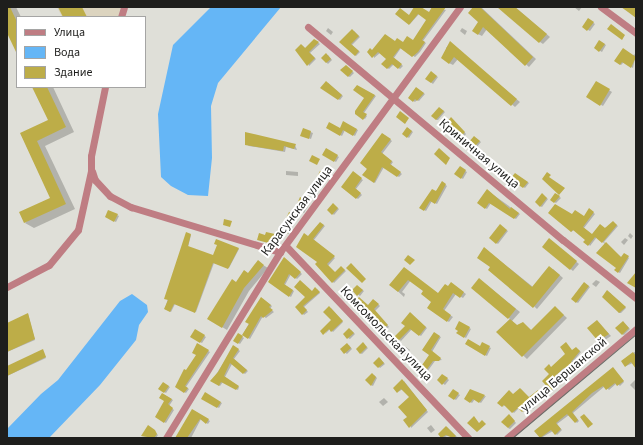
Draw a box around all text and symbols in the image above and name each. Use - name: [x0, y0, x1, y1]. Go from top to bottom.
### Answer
- legend: [16, 16, 146, 88]
- text: Улица: [54, 24, 85, 41]
- text: Вода: [54, 44, 80, 61]
- text: Здание: [54, 64, 93, 81]
- street label: Криничная улица: [435, 116, 523, 192]
- street label: Карасунская улица: [258, 163, 336, 259]
- street label: Комсомольская улица: [337, 283, 435, 385]
- street label: улица Бершанской: [518, 334, 610, 416]

